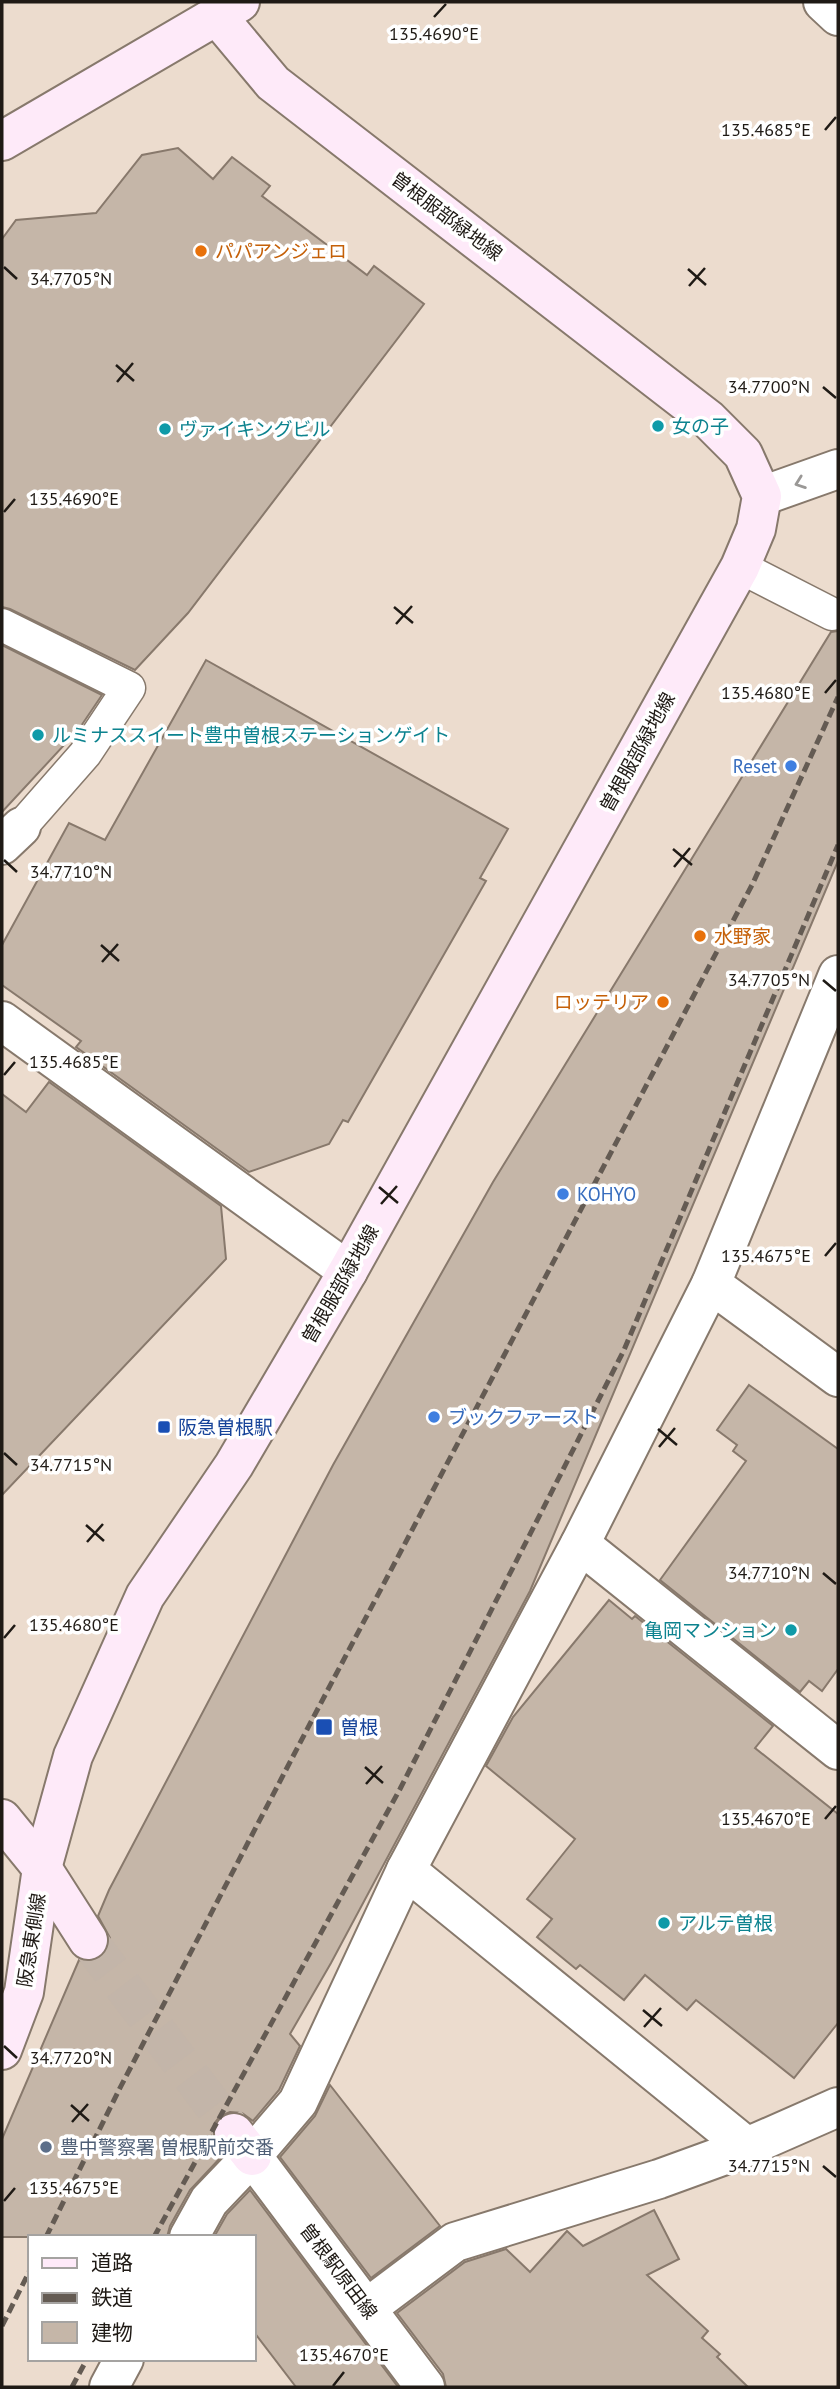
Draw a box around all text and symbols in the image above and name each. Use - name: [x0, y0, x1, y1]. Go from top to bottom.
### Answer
- text: 135.4690°E: [389, 22, 479, 45]
- text: 135.4685°E: [721, 118, 811, 141]
- street label: 曽根服部緑地線: [387, 166, 507, 266]
- place label: パパアンジェロ: [215, 239, 347, 263]
- marker: パパアンジェロ: [193, 243, 209, 259]
- text: 34.7705°N: [30, 267, 112, 290]
- text: 34.7700°N: [728, 375, 810, 398]
- place label: 女の子: [672, 414, 729, 438]
- place label: ヴァイキングビル: [179, 417, 330, 441]
- marker: 女の子: [650, 418, 666, 434]
- marker: ヴァイキングビル: [157, 421, 173, 437]
- one-way arrow: [795, 475, 807, 489]
- text: 135.4690°E: [29, 487, 119, 510]
- text: 135.4680°E: [721, 681, 811, 704]
- street label: 曽根服部緑地線: [594, 688, 680, 816]
- place label: ルミナススイート豊中曽根ステーションゲイト: [52, 723, 450, 747]
- marker: ルミナススイート豊中曽根ステーションゲイト: [30, 727, 46, 743]
- place label: Reset: [733, 754, 778, 778]
- marker: Reset: [783, 758, 799, 774]
- text: 34.7710°N: [30, 860, 112, 883]
- place label: 水野家: [714, 924, 771, 948]
- marker: 水野家: [692, 928, 708, 944]
- text: 34.7705°N: [728, 968, 810, 991]
- place label: ロッテリア: [554, 990, 649, 1014]
- marker: ロッテリア: [655, 994, 671, 1010]
- text: 135.4685°E: [29, 1050, 119, 1073]
- place label: KOHYO: [577, 1182, 636, 1206]
- marker: KOHYO: [555, 1186, 571, 1202]
- street label: 曽根服部緑地線: [296, 1220, 384, 1348]
- text: 135.4675°E: [721, 1244, 811, 1267]
- place label: ブックファースト: [448, 1405, 599, 1429]
- marker: ブックファースト: [426, 1409, 442, 1425]
- place label: 阪急曽根駅: [178, 1415, 273, 1439]
- marker: 阪急曽根駅: [156, 1419, 172, 1435]
- text: 34.7715°N: [30, 1453, 112, 1476]
- text: 34.7710°N: [728, 1561, 810, 1584]
- text: 135.4680°E: [29, 1613, 119, 1636]
- place label: 亀岡マンション: [644, 1618, 777, 1642]
- marker: 亀岡マンション: [783, 1622, 799, 1638]
- place label: 曽根: [340, 1715, 378, 1739]
- marker: 曽根: [314, 1717, 334, 1737]
- text: 135.4670°E: [721, 1807, 811, 1830]
- street label: 阪急東側線: [12, 1891, 50, 1989]
- place label: アルテ曽根: [678, 1911, 773, 1935]
- marker: アルテ曽根: [656, 1915, 672, 1931]
- text: 34.7720°N: [30, 2046, 112, 2069]
- place label: 豊中警察署 曽根駅前交番: [60, 2135, 274, 2159]
- marker: 豊中警察署 曽根駅前交番: [38, 2139, 54, 2155]
- text: 34.7715°N: [728, 2154, 810, 2177]
- text: 135.4675°E: [29, 2176, 119, 2199]
- street label: 曽根駅原田線: [295, 2218, 383, 2324]
- legend: [28, 2235, 256, 2361]
- text: 道路: [91, 2249, 133, 2276]
- text: 鉄道: [91, 2284, 133, 2311]
- text: 建物: [91, 2319, 133, 2346]
- text: 135.4670°E: [299, 2343, 389, 2366]

